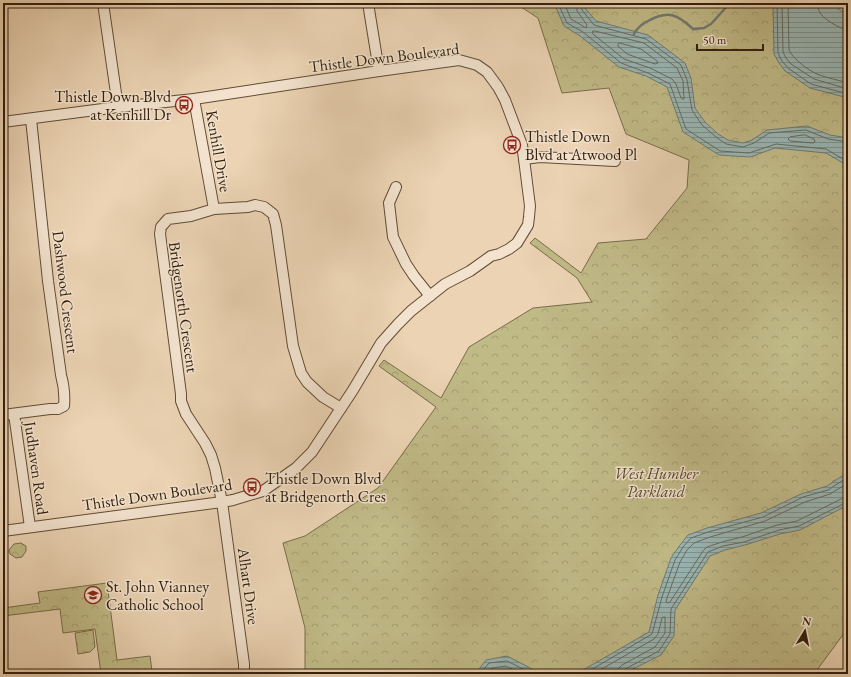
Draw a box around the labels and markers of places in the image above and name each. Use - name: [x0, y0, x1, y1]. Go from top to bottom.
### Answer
- place label: Thistle Down Blvd at Kenhill Dr: [54, 86, 172, 125]
- bus stop icon: Thistle Down Blvd at Kenhill Dr: [174, 95, 194, 115]
- place label: Thistle Down Blvd at Atwood Pl: [525, 126, 637, 165]
- bus stop icon: Thistle Down Blvd at Atwood Pl: [502, 135, 522, 155]
- place label: Thistle Down Blvd at Bridgenorth Cres: [265, 468, 386, 507]
- bus stop icon: Thistle Down Blvd at Bridgenorth Cres: [242, 477, 262, 497]
- place label: St. John Vianney Catholic School: [106, 576, 210, 615]
- school or university icon: St. John Vianney Catholic School: [83, 585, 103, 605]

